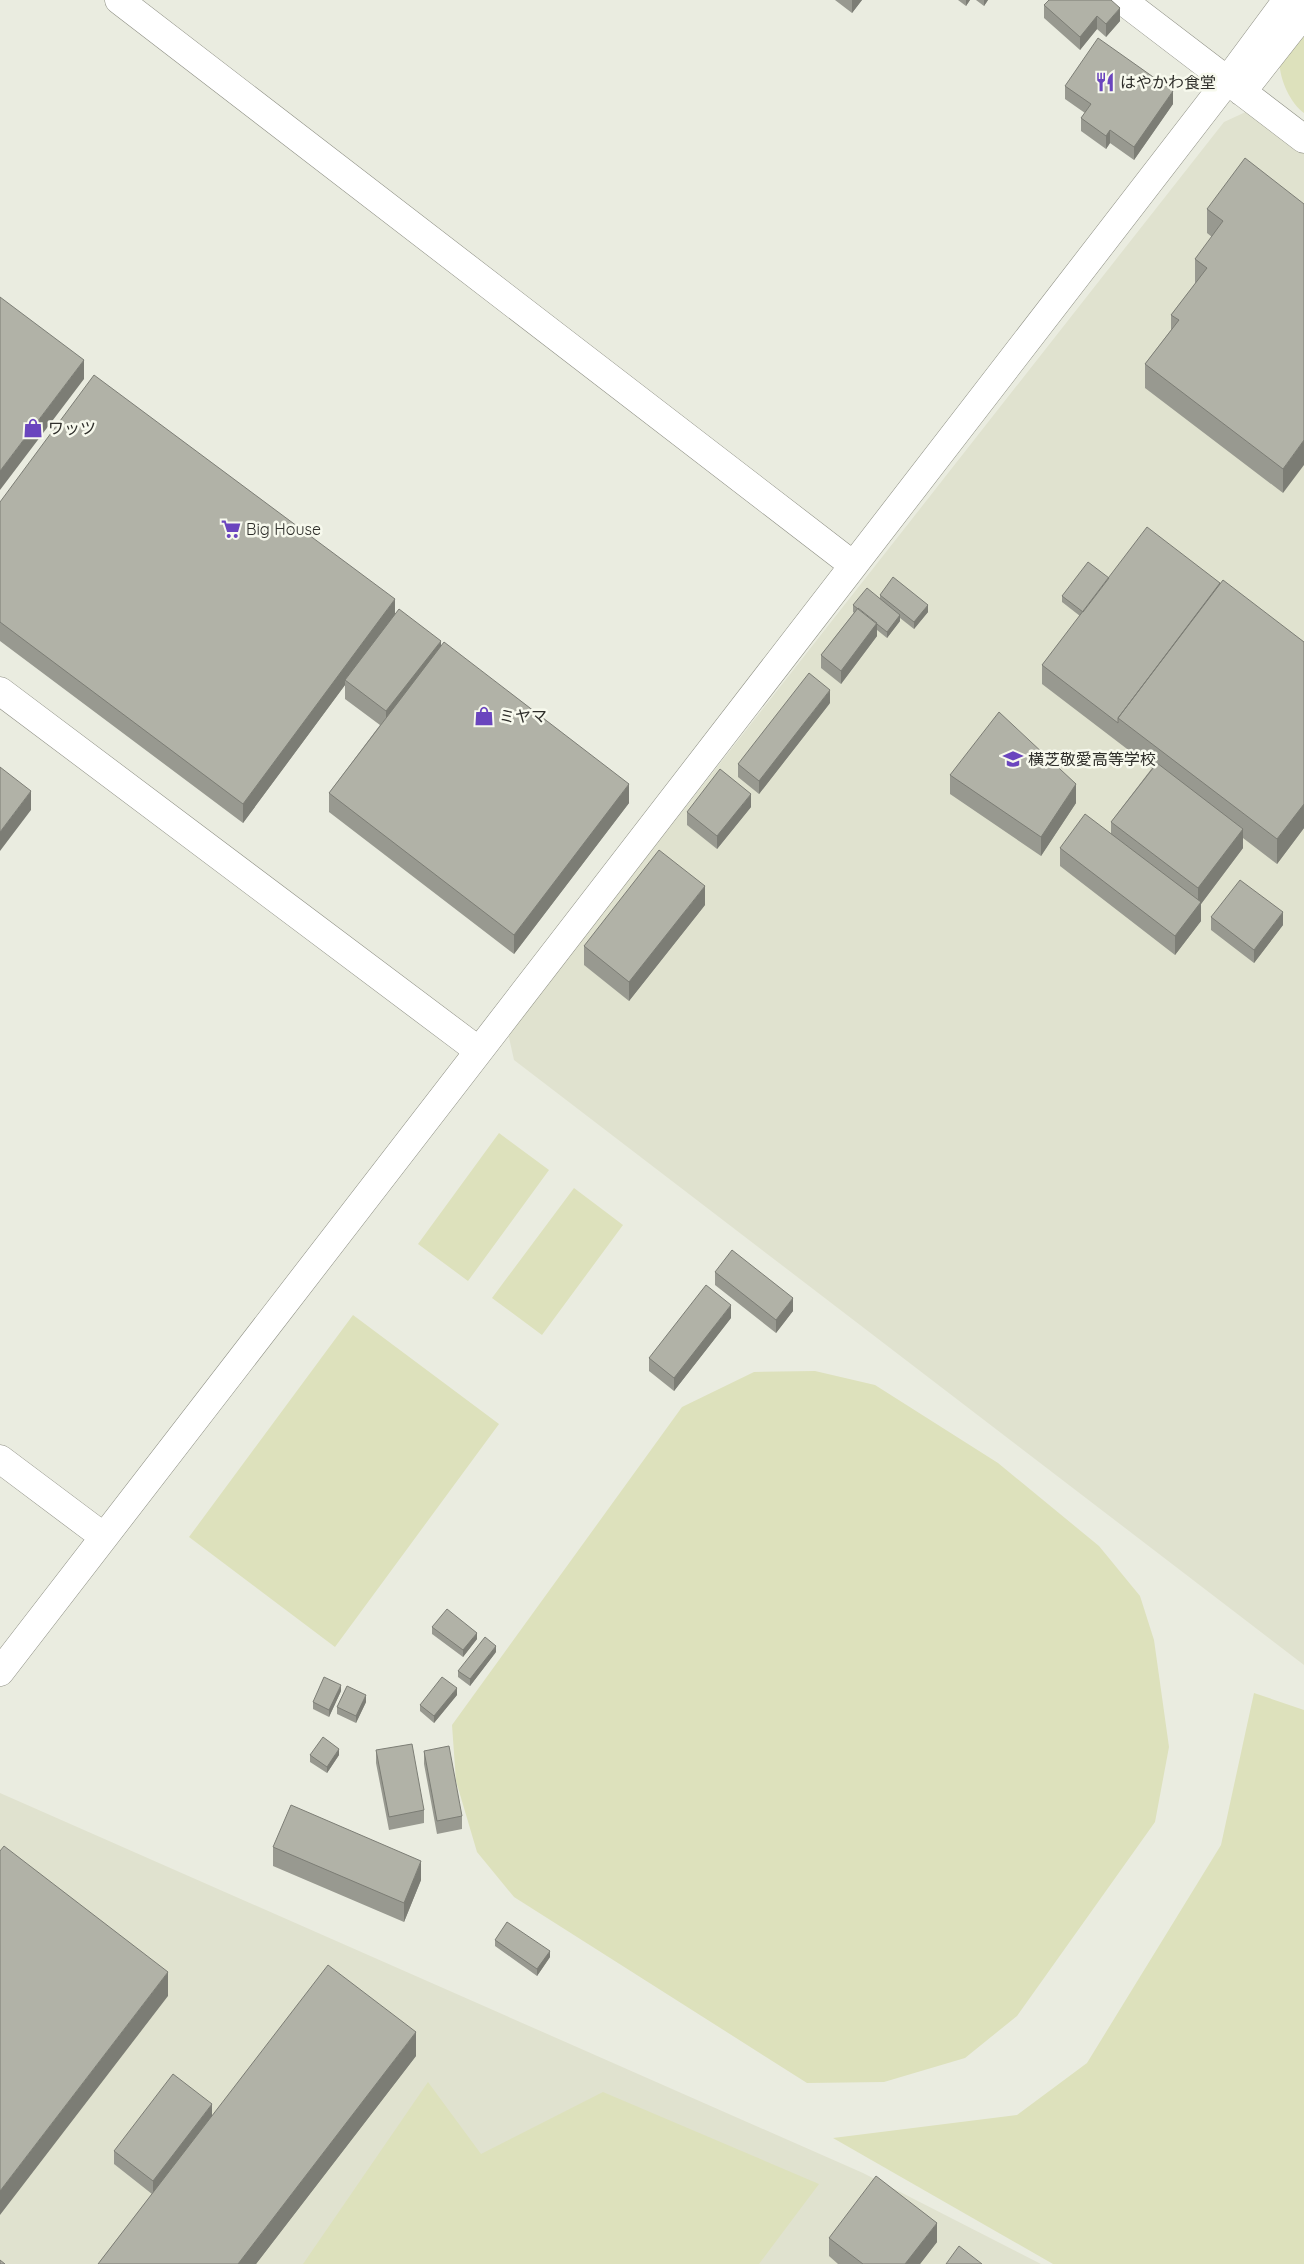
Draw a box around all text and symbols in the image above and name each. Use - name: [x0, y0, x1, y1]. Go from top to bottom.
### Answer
- restaurant icon: はやかわ食堂: [1094, 71, 1116, 93]
- place label: はやかわ食堂: [1120, 72, 1216, 92]
- shop icon: ワッツ: [22, 417, 44, 439]
- place label: ワッツ: [48, 418, 96, 438]
- supermarket icon: Big House: [220, 518, 242, 540]
- place label: Big House: [246, 519, 321, 539]
- shop icon: ミヤマ: [473, 705, 495, 727]
- place label: ミヤマ: [499, 706, 547, 726]
- school or university icon: 横芝敬愛高等学校: [1002, 748, 1024, 770]
- place label: 横芝敬愛高等学校: [1028, 749, 1156, 769]

